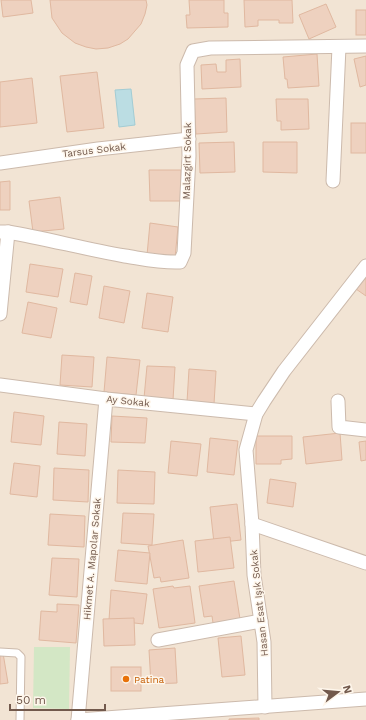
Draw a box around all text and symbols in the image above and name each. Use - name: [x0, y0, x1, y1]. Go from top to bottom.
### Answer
- street label: Malazgirt Sokak: [181, 122, 193, 200]
- street label: Tarsus Sokak: [62, 141, 127, 159]
- street label: Ay Sokak: [106, 393, 151, 409]
- street label: Hikmet A. Mapolar Sokak: [81, 497, 103, 620]
- street label: Hasan Esat Işık Sokak: [248, 549, 270, 657]
- north arrow: [318, 672, 358, 712]
- marker: Patina: [121, 674, 131, 684]
- place label: Patina: [134, 674, 165, 685]
- text: N: [340, 684, 355, 695]
- scale bar: [10, 686, 105, 712]
- text: 50 m: [16, 693, 46, 707]

